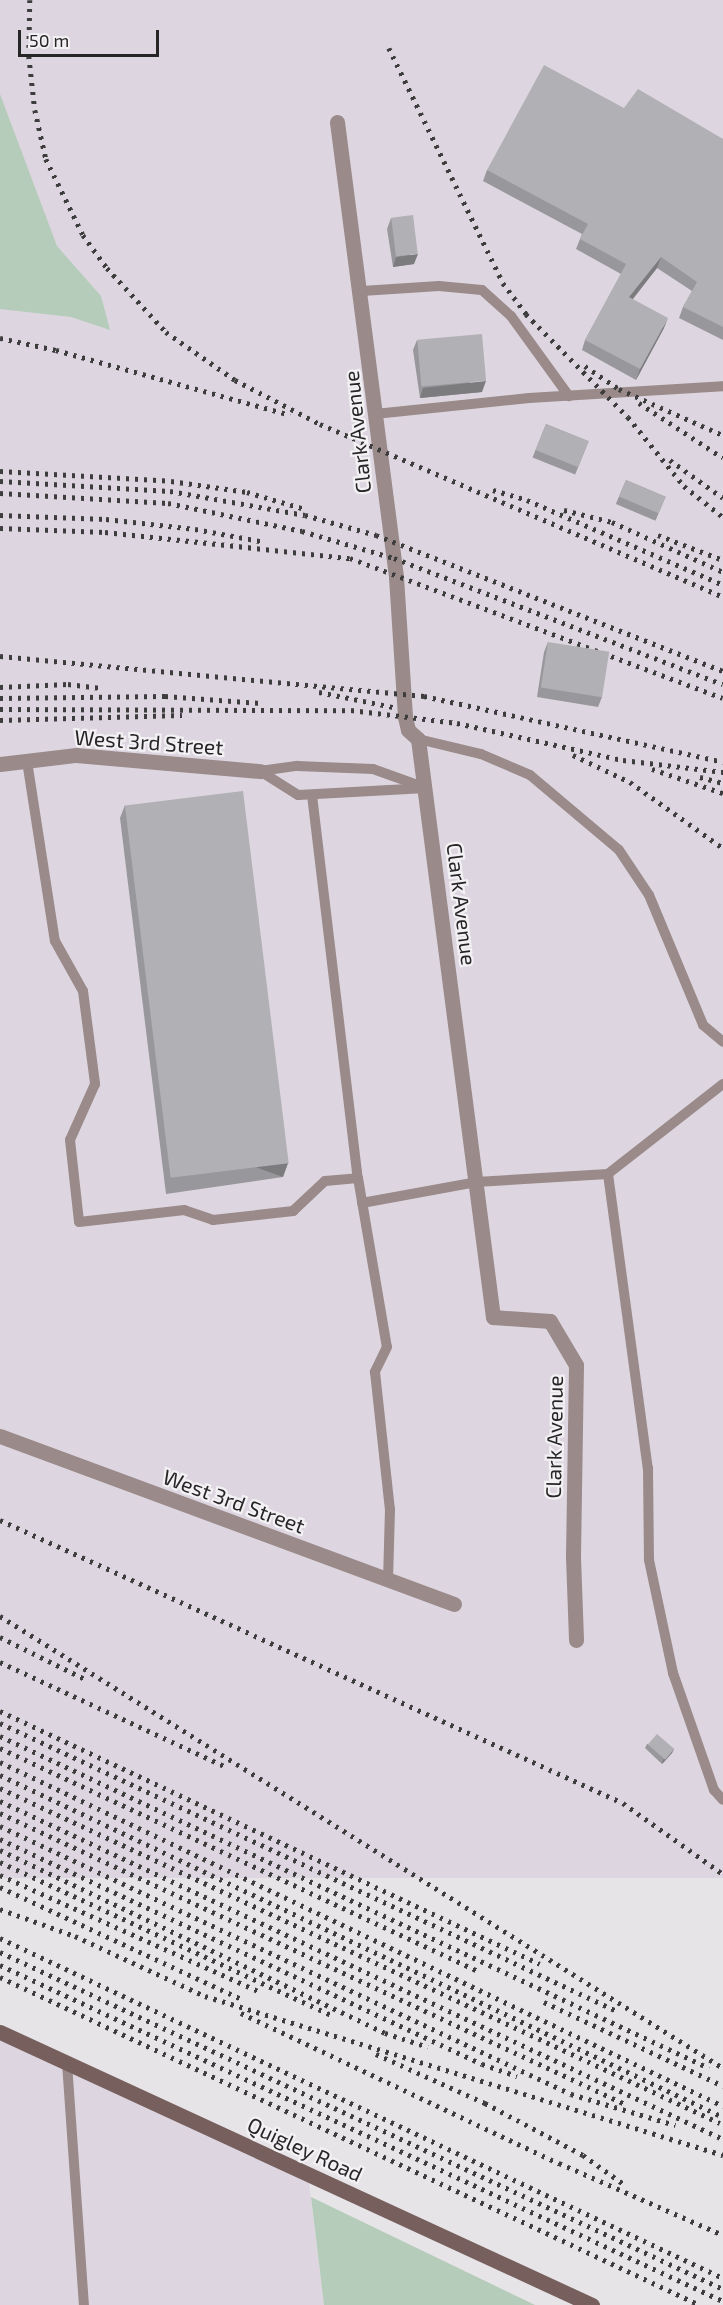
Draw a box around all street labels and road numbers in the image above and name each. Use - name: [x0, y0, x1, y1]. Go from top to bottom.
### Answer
- street label: Clark Avenue: [338, 369, 376, 495]
- street label: West 3rd Street: [74, 724, 224, 760]
- street label: Clark Avenue: [442, 841, 482, 967]
- street label: Clark Avenue: [540, 1375, 568, 1499]
- street label: West 3rd Street: [160, 1464, 308, 1538]
- street label: Quigley Road: [243, 2111, 367, 2187]

